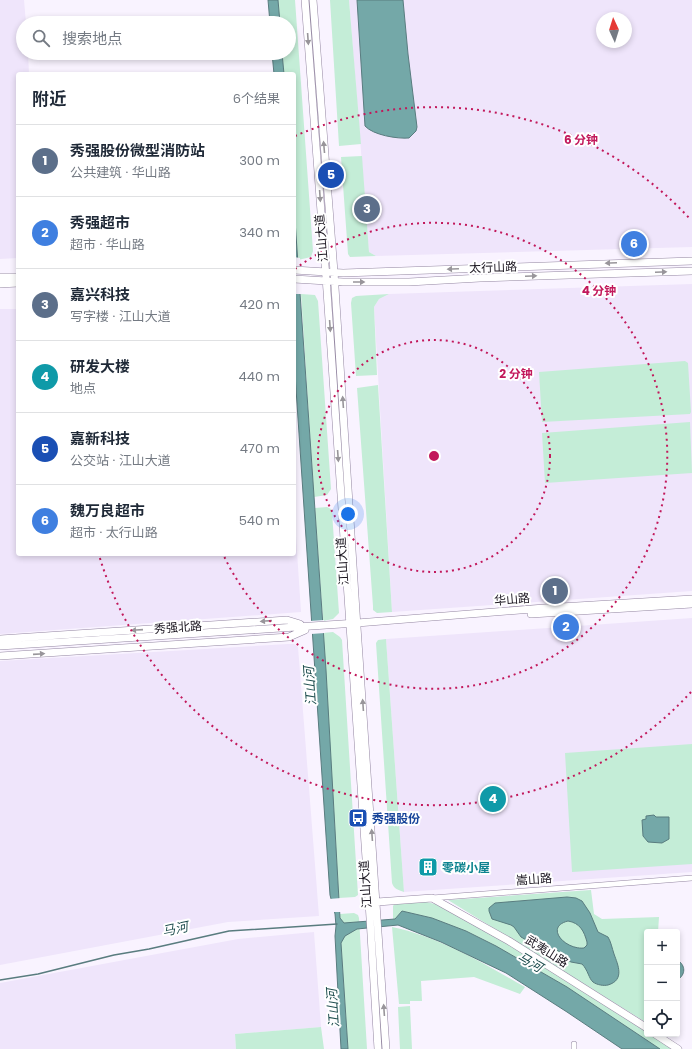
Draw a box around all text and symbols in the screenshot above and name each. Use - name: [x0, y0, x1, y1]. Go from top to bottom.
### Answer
- north arrow: [596, 12, 632, 48]
- search box: [16, 16, 296, 60]
- icon: search: [30, 27, 52, 49]
- text: 搜索地点: [62, 28, 122, 49]
- one-way arrow: [304, 33, 311, 45]
- text: 附近: [32, 87, 66, 111]
- text: 6个结果: [233, 89, 280, 108]
- text: 6 分钟: [564, 131, 598, 148]
- text: 秀强股份微型消防站: [70, 140, 205, 161]
- one-way arrow: [321, 141, 328, 153]
- text: 1: [43, 151, 47, 170]
- text: 300 m: [239, 151, 280, 170]
- pin: 5: [318, 160, 344, 190]
- text: 公共建筑 · 华山路: [70, 163, 171, 182]
- one-way arrow: [317, 190, 324, 202]
- pin: 3: [354, 194, 380, 224]
- text: 秀强超市: [70, 212, 130, 233]
- street label: 江山大道: [310, 213, 332, 263]
- text: 2: [41, 223, 49, 242]
- text: 340 m: [239, 223, 280, 242]
- pin: 6: [621, 229, 647, 259]
- text: 超市 · 华山路: [70, 235, 145, 254]
- street label: 太行山路: [469, 258, 517, 276]
- one-way arrow: [605, 260, 617, 267]
- one-way arrow: [446, 266, 459, 272]
- one-way arrow: [655, 269, 668, 275]
- one-way arrow: [525, 273, 538, 279]
- one-way arrow: [353, 279, 366, 285]
- text: 4 分钟: [582, 282, 616, 299]
- text: 嘉兴科技: [70, 284, 130, 305]
- text: 3: [41, 295, 49, 314]
- text: 420 m: [239, 295, 280, 314]
- text: 写字楼 · 江山大道: [70, 307, 171, 326]
- one-way arrow: [326, 320, 333, 332]
- text: 研发大楼: [70, 356, 130, 377]
- text: 2 分钟: [499, 365, 533, 382]
- text: 4: [41, 367, 49, 386]
- text: 440 m: [239, 367, 280, 386]
- text: 地点: [70, 379, 96, 398]
- one-way arrow: [339, 396, 346, 408]
- text: 嘉新科技: [70, 428, 130, 449]
- text: 5: [41, 439, 49, 458]
- text: 470 m: [240, 439, 280, 458]
- centre of rings: [427, 449, 441, 463]
- one-way arrow: [335, 450, 342, 462]
- text: 公交站 · 江山大道: [70, 451, 171, 470]
- text: 魏万良超市: [70, 500, 145, 521]
- your location: [338, 504, 358, 524]
- text: 6: [41, 511, 49, 530]
- text: 540 m: [239, 511, 280, 530]
- text: 超市 · 太行山路: [70, 523, 158, 542]
- street label: 江山大道: [332, 536, 352, 586]
- pin: 1: [542, 576, 568, 606]
- street label: 华山路: [493, 589, 531, 609]
- pin: 2: [553, 612, 579, 642]
- street label: 秀强北路: [153, 617, 203, 637]
- one-way arrow: [259, 618, 272, 624]
- one-way arrow: [131, 626, 143, 633]
- one-way arrow: [33, 650, 45, 657]
- water label: 江山河: [299, 663, 321, 706]
- one-way arrow: [359, 699, 366, 711]
- pin: 4: [480, 784, 506, 814]
- bus stop icon: 秀强股份: [347, 807, 369, 829]
- place label: 秀强股份: [372, 810, 420, 827]
- one-way arrow: [369, 829, 376, 841]
- building icon: 零碳小屋: [417, 856, 439, 878]
- street label: 江山大道: [355, 859, 375, 909]
- place label: 零碳小屋: [442, 859, 490, 876]
- street label: 嵩山路: [515, 869, 553, 889]
- water label: 马河: [160, 916, 193, 941]
- map controls: [644, 929, 680, 1037]
- button: +: [644, 929, 680, 965]
- street label: 武夷山路: [522, 931, 572, 971]
- water label: 马河: [514, 947, 549, 978]
- button: −: [644, 965, 680, 1001]
- water label: 江山河: [322, 985, 344, 1028]
- button: locate: [644, 1001, 680, 1037]
- one-way arrow: [381, 1003, 387, 1016]

